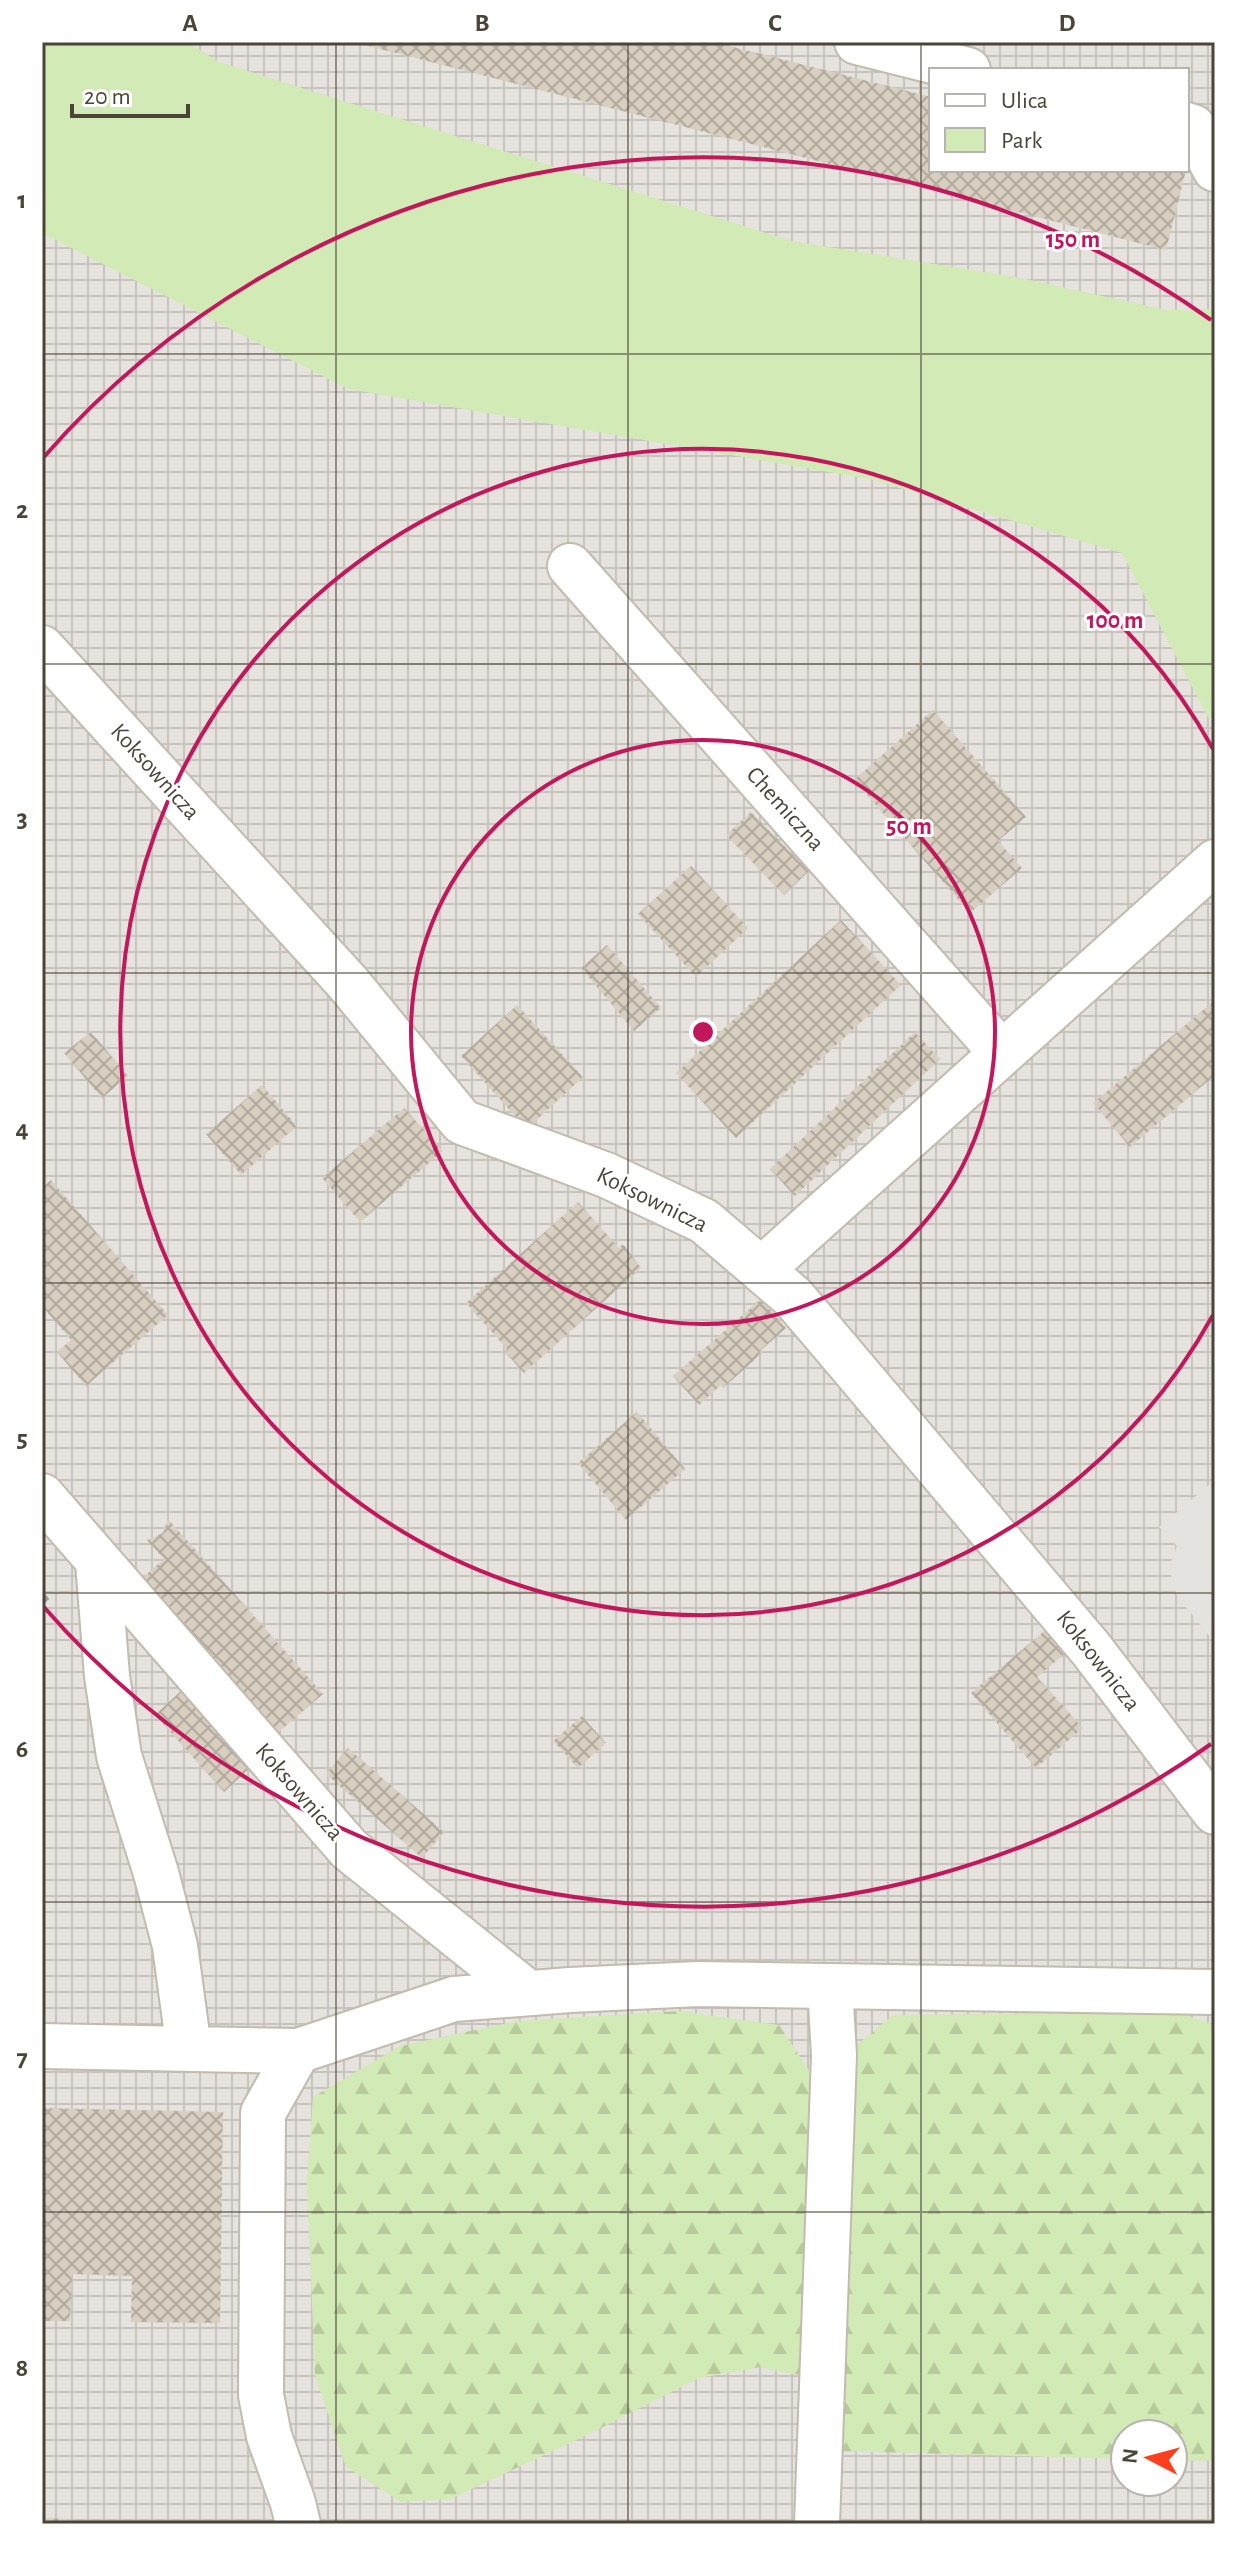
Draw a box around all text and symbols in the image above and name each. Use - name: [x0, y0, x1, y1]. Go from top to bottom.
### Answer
- text: A: [182, 10, 198, 36]
- text: B: [474, 10, 490, 36]
- text: C: [768, 10, 782, 36]
- text: D: [1058, 10, 1076, 36]
- scale bar: [72, 68, 188, 118]
- legend: [929, 68, 1189, 172]
- text: 20 m: [84, 85, 131, 109]
- text: Ulica: [1001, 89, 1048, 113]
- text: Park: [1001, 129, 1042, 153]
- text: 1: [17, 187, 27, 213]
- text: 150 m: [1046, 228, 1100, 252]
- text: 2: [16, 497, 28, 523]
- text: 100 m: [1087, 609, 1143, 633]
- street label: Koksownicza: [106, 719, 204, 825]
- street label: Chemiczna: [741, 762, 829, 856]
- text: 3: [16, 806, 28, 832]
- text: 50 m: [886, 815, 932, 839]
- centre of rings: [689, 1018, 717, 1046]
- text: 4: [15, 1116, 29, 1142]
- street label: Koksownicza: [593, 1163, 711, 1237]
- text: 5: [16, 1426, 28, 1452]
- street label: Koksownicza: [1052, 1606, 1144, 1716]
- text: 6: [16, 1736, 28, 1762]
- street label: Koksownicza: [251, 1739, 347, 1845]
- text: 7: [16, 2045, 28, 2071]
- text: 8: [16, 2355, 28, 2381]
- north arrow: [1109, 2418, 1189, 2498]
- text: N: [1118, 2447, 1142, 2465]

